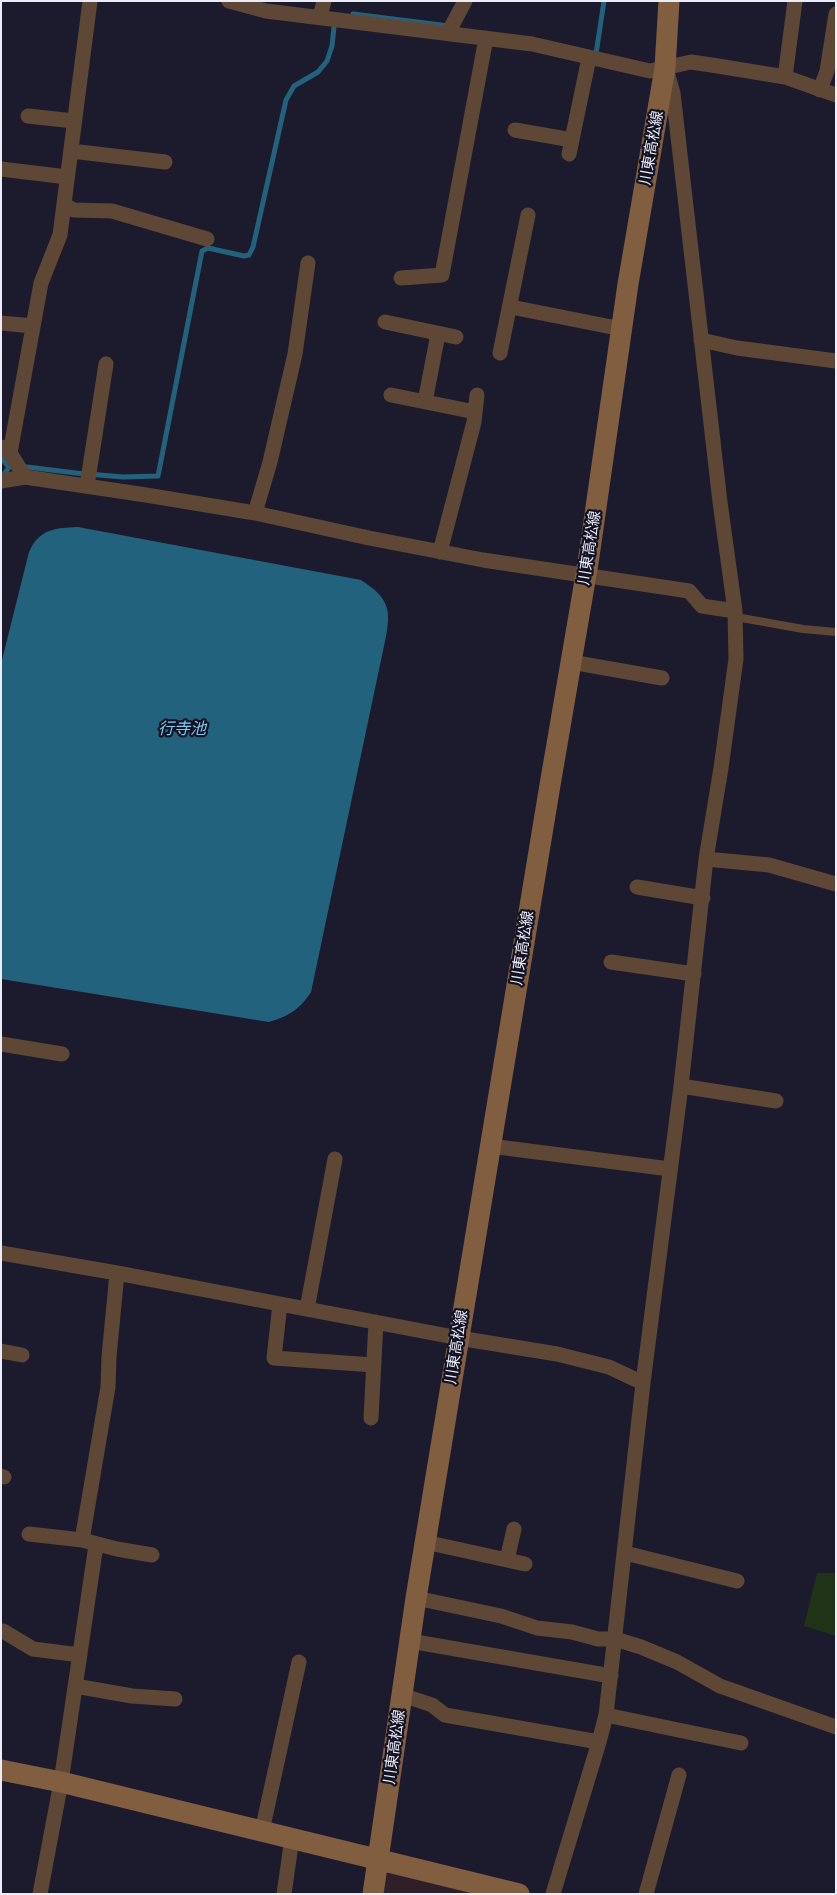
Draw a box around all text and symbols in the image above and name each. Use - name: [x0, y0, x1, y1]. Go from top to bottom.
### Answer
- street label: 川東高松線: [637, 110, 667, 186]
- street label: 川東高松線: [575, 510, 605, 586]
- water label: 行寺池: [158, 720, 206, 740]
- street label: 川東高松線: [508, 910, 538, 986]
- street label: 川東高松線: [442, 1309, 472, 1385]
- street label: 川東高松線: [381, 1709, 409, 1785]

